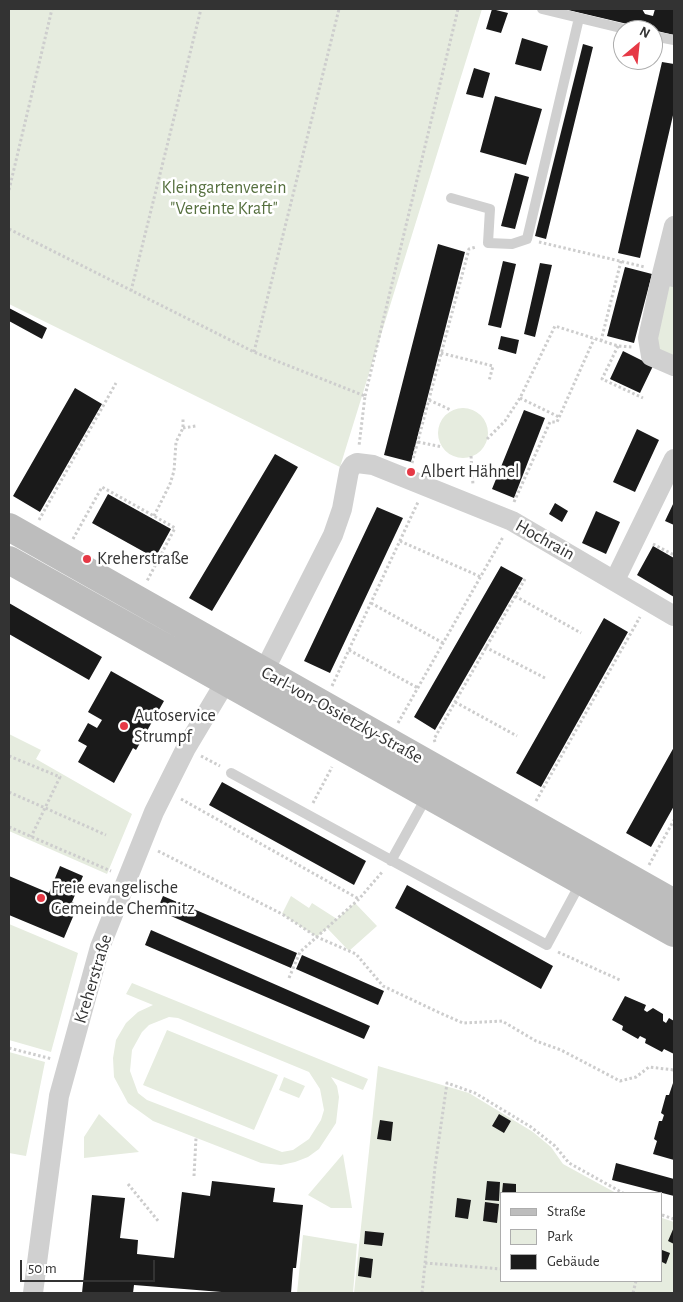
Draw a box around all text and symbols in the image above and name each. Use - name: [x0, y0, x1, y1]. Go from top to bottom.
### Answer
- north arrow: [613, 20, 663, 70]
- text: N: [637, 24, 652, 41]
- park label: Kleingartenverein "Vereinte Kraft": [162, 177, 286, 220]
- place label: Albert Hähnel: [421, 461, 519, 483]
- marker: Albert Hähnel: [405, 466, 417, 478]
- street label: Hochrain: [512, 515, 578, 565]
- place label: Kreherstraße: [97, 548, 189, 570]
- marker: Kreherstraße: [81, 553, 93, 565]
- street label: Carl-von-Ossietzky-Straße: [257, 662, 427, 768]
- place label: Autoservice Strumpf: [134, 705, 216, 748]
- marker: Autoservice Strumpf: [118, 720, 130, 732]
- place label: Freie evangelische Gemeinde Chemnitz: [51, 877, 195, 920]
- marker: Freie evangelische Gemeinde Chemnitz: [35, 892, 47, 904]
- street label: Kreherstraße: [69, 932, 117, 1026]
- legend: [500, 1192, 663, 1282]
- text: Straße: [547, 1204, 586, 1219]
- text: Park: [547, 1229, 573, 1244]
- scale bar: [22, 1250, 158, 1282]
- text: Gebäude: [547, 1254, 600, 1269]
- text: 50 m: [28, 1261, 57, 1276]

